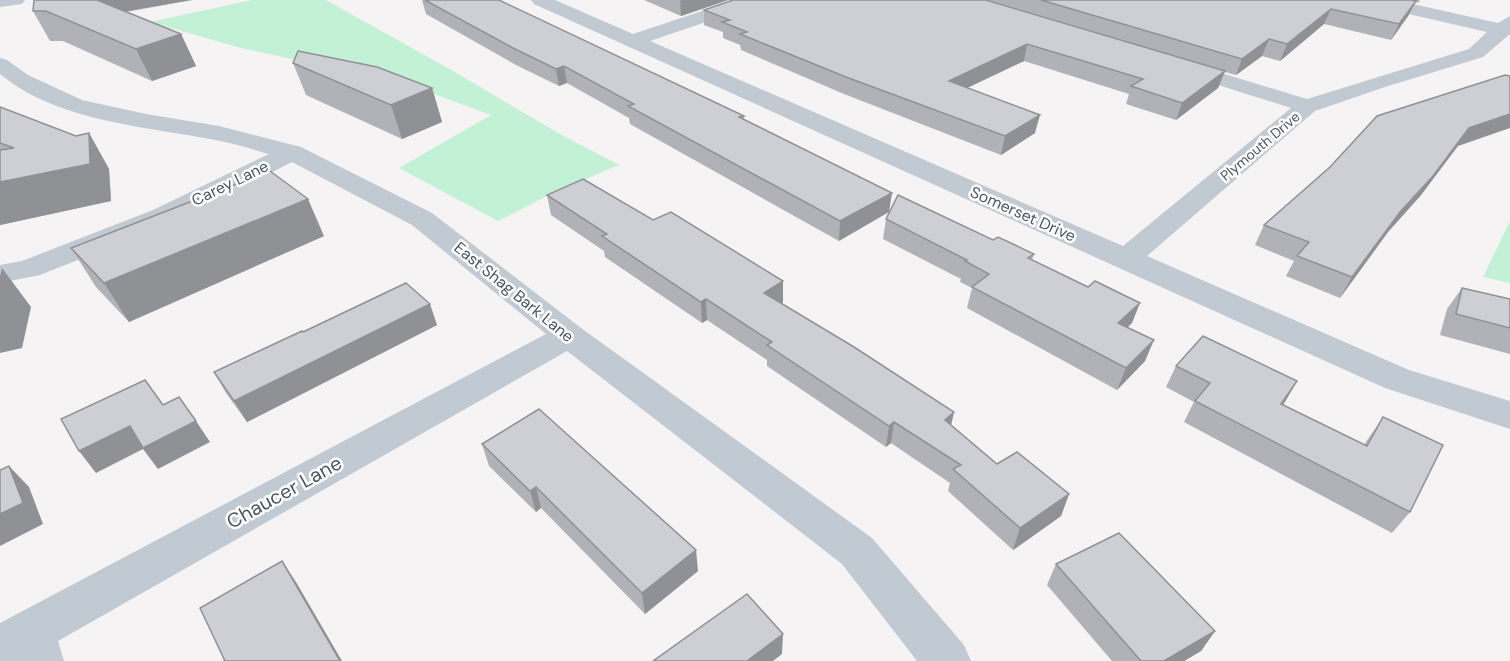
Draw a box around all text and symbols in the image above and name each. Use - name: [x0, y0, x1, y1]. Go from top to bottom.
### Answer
- street label: Plymouth Drive: [1217, 108, 1303, 184]
- street label: Carey Lane: [188, 155, 272, 211]
- street label: Somerset Drive: [967, 181, 1079, 247]
- street label: East Shag Bark Lane: [450, 237, 578, 347]
- street label: Chaucer Lane: [222, 450, 346, 534]

